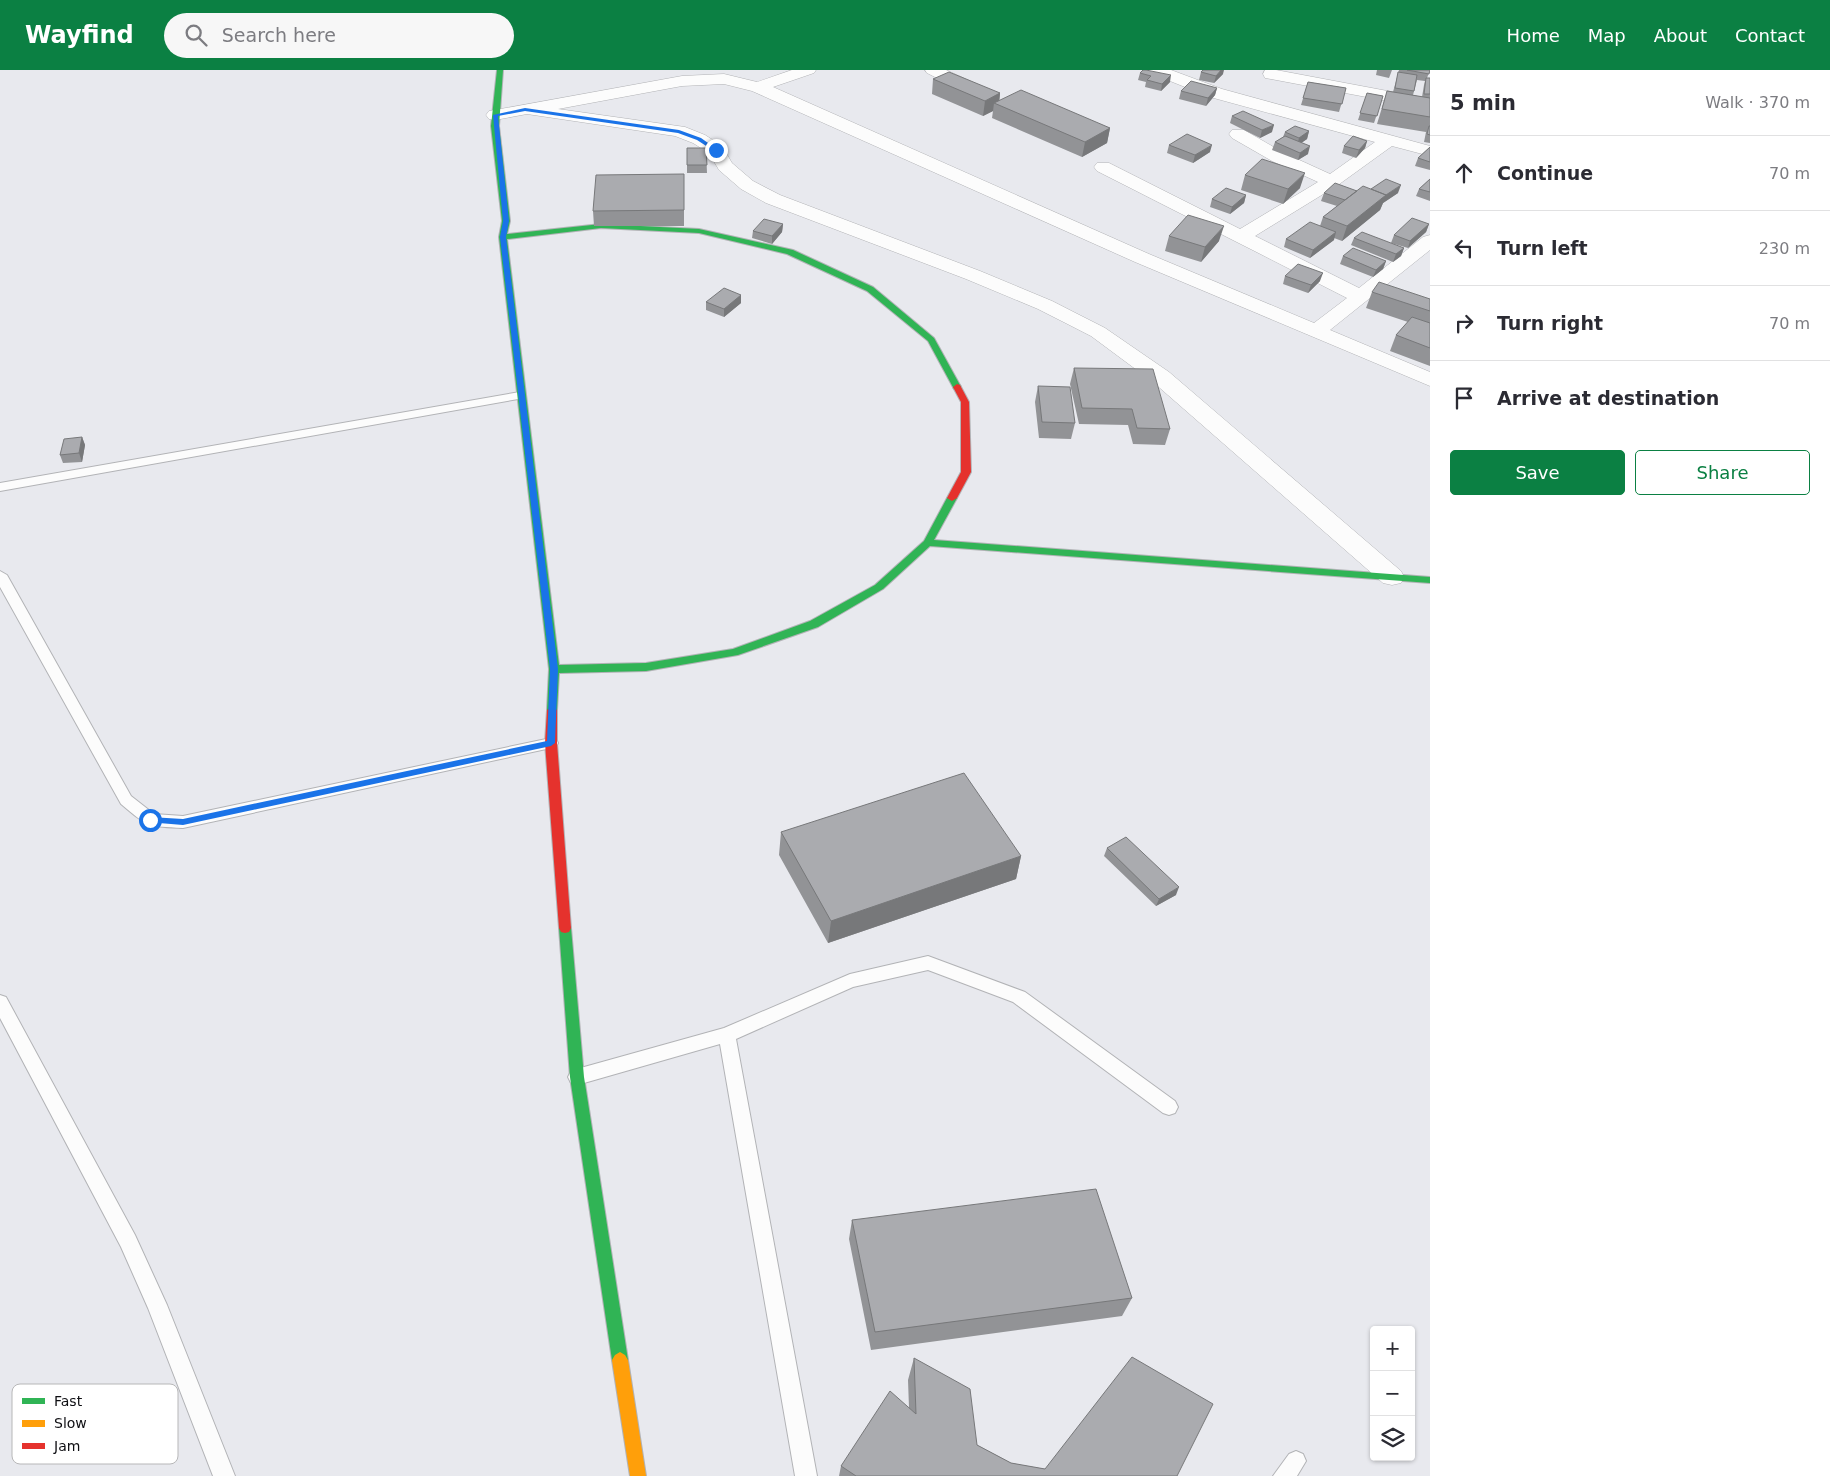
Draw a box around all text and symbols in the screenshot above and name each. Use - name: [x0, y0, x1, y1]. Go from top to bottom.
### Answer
- search box: [164, 13, 514, 58]
- text: Wayfind: [25, 21, 134, 49]
- icon: search: [182, 21, 210, 49]
- text: Search here: [222, 24, 336, 46]
- text: Home: [1507, 25, 1560, 46]
- text: Map: [1588, 25, 1626, 46]
- text: About: [1654, 25, 1707, 46]
- text: Contact: [1735, 25, 1805, 46]
- text: 5 min: [1450, 91, 1516, 115]
- text: Walk · 370 m: [1705, 93, 1810, 112]
- route end: [705, 139, 728, 162]
- icon: ahead: [1450, 159, 1478, 187]
- text: Continue: [1497, 162, 1593, 184]
- text: 70 m: [1769, 164, 1810, 183]
- icon: left: [1450, 234, 1478, 262]
- text: Turn left: [1497, 237, 1588, 259]
- text: 230 m: [1759, 239, 1810, 258]
- icon: right: [1450, 309, 1478, 337]
- text: Turn right: [1497, 312, 1603, 334]
- text: 70 m: [1769, 314, 1810, 333]
- icon: arrive: [1450, 384, 1478, 412]
- text: Arrive at destination: [1497, 387, 1719, 409]
- button: Save: [1450, 450, 1625, 495]
- button: Share: [1635, 450, 1810, 495]
- route start: [139, 809, 162, 832]
- map controls: [1370, 1326, 1415, 1461]
- button: +: [1370, 1326, 1415, 1371]
- button: −: [1370, 1371, 1415, 1416]
- legend: [12, 1384, 178, 1464]
- text: Fast: [54, 1393, 83, 1409]
- text: Slow: [54, 1415, 87, 1431]
- button: layers: [1370, 1416, 1415, 1461]
- text: Jam: [53, 1438, 80, 1454]

